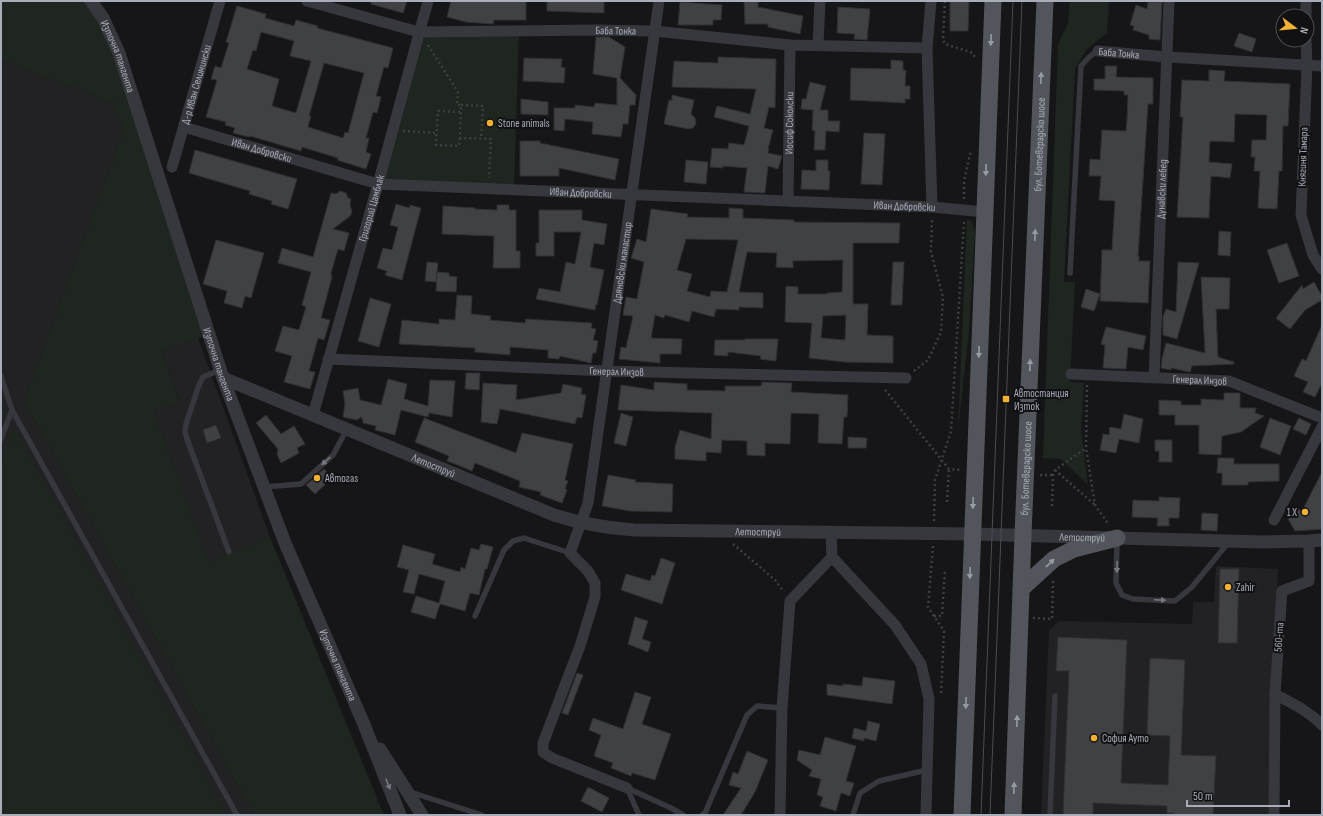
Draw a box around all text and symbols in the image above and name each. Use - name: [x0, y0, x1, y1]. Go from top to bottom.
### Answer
- north arrow: [1275, 8, 1315, 48]
- street label: Източна тангента: [98, 18, 138, 94]
- street label: Баба Тонка: [595, 23, 636, 37]
- text: N: [1297, 26, 1311, 35]
- one-way arrow: [988, 34, 995, 46]
- street label: Д-р Иван Селимински: [178, 43, 214, 126]
- street label: Баба Тонка: [1098, 45, 1140, 61]
- one-way arrow: [1038, 72, 1045, 84]
- street label: Иосиф Соколски: [782, 91, 796, 154]
- street label: бул. Ботевградско шосе: [1031, 97, 1048, 192]
- place label: Stone animals: [498, 117, 550, 130]
- marker: Stone animals: [485, 118, 495, 128]
- street label: Княгиня Тамара: [1295, 127, 1311, 187]
- street label: Иван Добровски: [230, 135, 294, 165]
- street label: Дунавски лебед: [1154, 159, 1169, 219]
- one-way arrow: [983, 164, 989, 177]
- street label: Григорий Цамблак: [356, 172, 387, 243]
- street label: Иван Добровски: [549, 185, 612, 200]
- street label: Иван Добровски: [873, 198, 936, 214]
- street label: Дряновски манастир: [610, 221, 634, 304]
- one-way arrow: [1032, 228, 1038, 241]
- street label: Източна тангента: [201, 326, 237, 403]
- one-way arrow: [976, 346, 982, 359]
- one-way arrow: [1027, 358, 1033, 371]
- street label: Генерал Инзов: [589, 364, 645, 378]
- street label: Генерал Инзов: [1172, 372, 1228, 387]
- place label: Автостанция Изток: [1013, 387, 1069, 413]
- marker: Автостанция Изток: [1001, 394, 1011, 404]
- street label: бул. Ботевградско шосе: [1017, 421, 1034, 516]
- street label: Летоструй: [409, 450, 458, 480]
- one-way arrow: [321, 456, 331, 466]
- place label: Автогаѕ: [324, 472, 358, 485]
- marker: Автогаѕ: [312, 473, 322, 483]
- one-way arrow: [970, 497, 976, 510]
- place label: 1 Х: [1287, 506, 1297, 519]
- marker: 1 Х: [1300, 507, 1310, 517]
- street label: Летоструй: [734, 525, 781, 538]
- street label: Летоструй: [1058, 530, 1105, 544]
- one-way arrow: [1045, 558, 1055, 568]
- one-way arrow: [1113, 561, 1120, 573]
- one-way arrow: [967, 567, 974, 579]
- place label: Zahir: [1236, 581, 1255, 594]
- marker: Zahir: [1223, 582, 1233, 592]
- one-way arrow: [1154, 597, 1166, 604]
- street label: 560-та: [1271, 622, 1287, 652]
- street label: Източна тангента: [317, 627, 359, 703]
- one-way arrow: [962, 697, 969, 709]
- one-way arrow: [1013, 715, 1020, 727]
- place label: София Ауто: [1102, 732, 1149, 745]
- marker: София Ауто: [1089, 733, 1099, 743]
- one-way arrow: [385, 779, 391, 791]
- one-way arrow: [1011, 781, 1017, 794]
- scale bar: [1187, 782, 1289, 808]
- text: 50 m: [1193, 789, 1213, 804]

